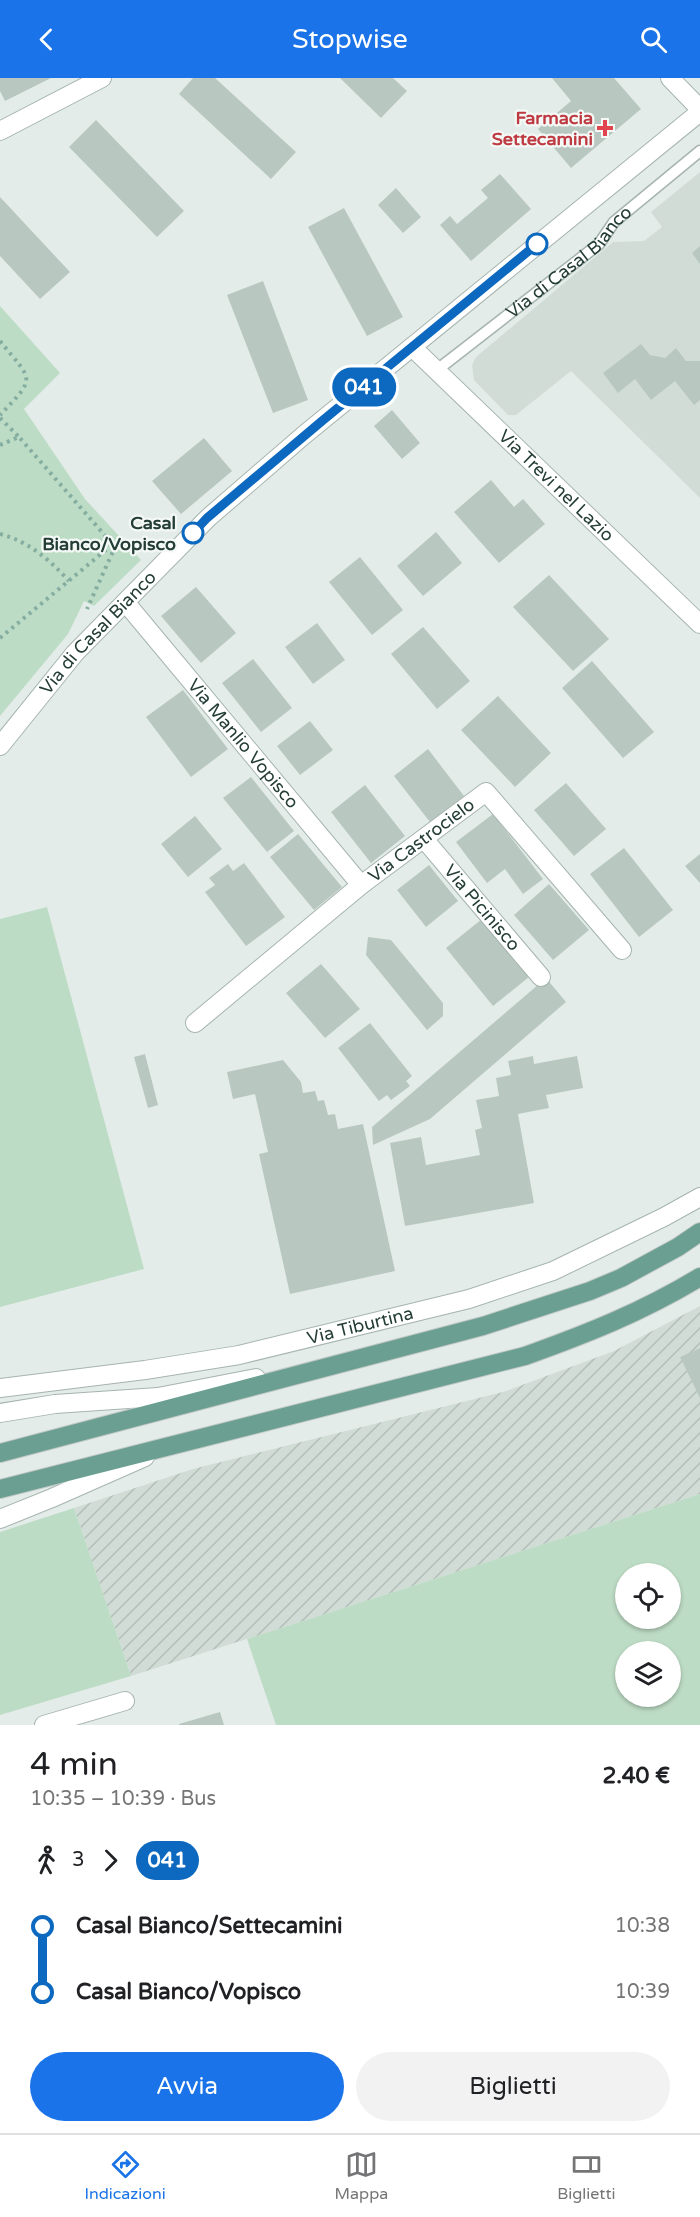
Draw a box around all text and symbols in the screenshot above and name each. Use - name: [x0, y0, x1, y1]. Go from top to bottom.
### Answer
- icon: back: [30, 23, 63, 56]
- text: Stopwise: [292, 23, 408, 56]
- icon: search: [637, 23, 670, 56]
- place label: Farmacia Settecamini: [492, 107, 593, 150]
- marker: Farmacia Settecamini: [598, 121, 612, 135]
- street label: Via di Casal Bianco: [502, 201, 636, 323]
- unlabelled marker: [526, 233, 548, 255]
- line badge: 041: [330, 368, 398, 406]
- text: 041: [344, 375, 384, 400]
- street label: Via Trevi nel Lazio: [494, 425, 619, 546]
- place label: Casal Bianco/Vopisco: [42, 512, 176, 555]
- marker: Casal Bianco/Vopisco: [182, 522, 204, 544]
- street label: Via di Casal Bianco: [35, 566, 161, 699]
- street label: Via Manlio Vopisco: [183, 674, 304, 813]
- street label: Via Castrocielo: [364, 793, 479, 887]
- street label: Via Picinisco: [439, 860, 525, 955]
- street label: Via Tiburtina: [305, 1302, 416, 1349]
- map controls: [615, 1563, 681, 1707]
- button: locate: [615, 1563, 681, 1629]
- button: layers: [615, 1641, 681, 1707]
- text: 4 min: [30, 1745, 118, 1784]
- text: 2.40 €: [603, 1763, 670, 1789]
- text: 10:35 – 10:39 · Bus: [30, 1787, 216, 1811]
- icon: walk: [30, 1844, 63, 1877]
- icon: forward: [94, 1844, 127, 1877]
- text: 3: [72, 1848, 85, 1872]
- text: 041: [148, 1848, 187, 1873]
- text: Casal Bianco/Settecamini: [76, 1913, 343, 1939]
- text: 10:38: [615, 1914, 670, 1938]
- text: Casal Bianco/Vopisco: [76, 1979, 301, 2005]
- text: 10:39: [615, 1980, 670, 2004]
- button: Avvia: [30, 2052, 344, 2121]
- button: Biglietti: [356, 2052, 670, 2121]
- tab: Indicazioni: [84, 2148, 166, 2204]
- tab: Mappa: [335, 2148, 388, 2204]
- tab: Biglietti: [557, 2148, 616, 2204]

